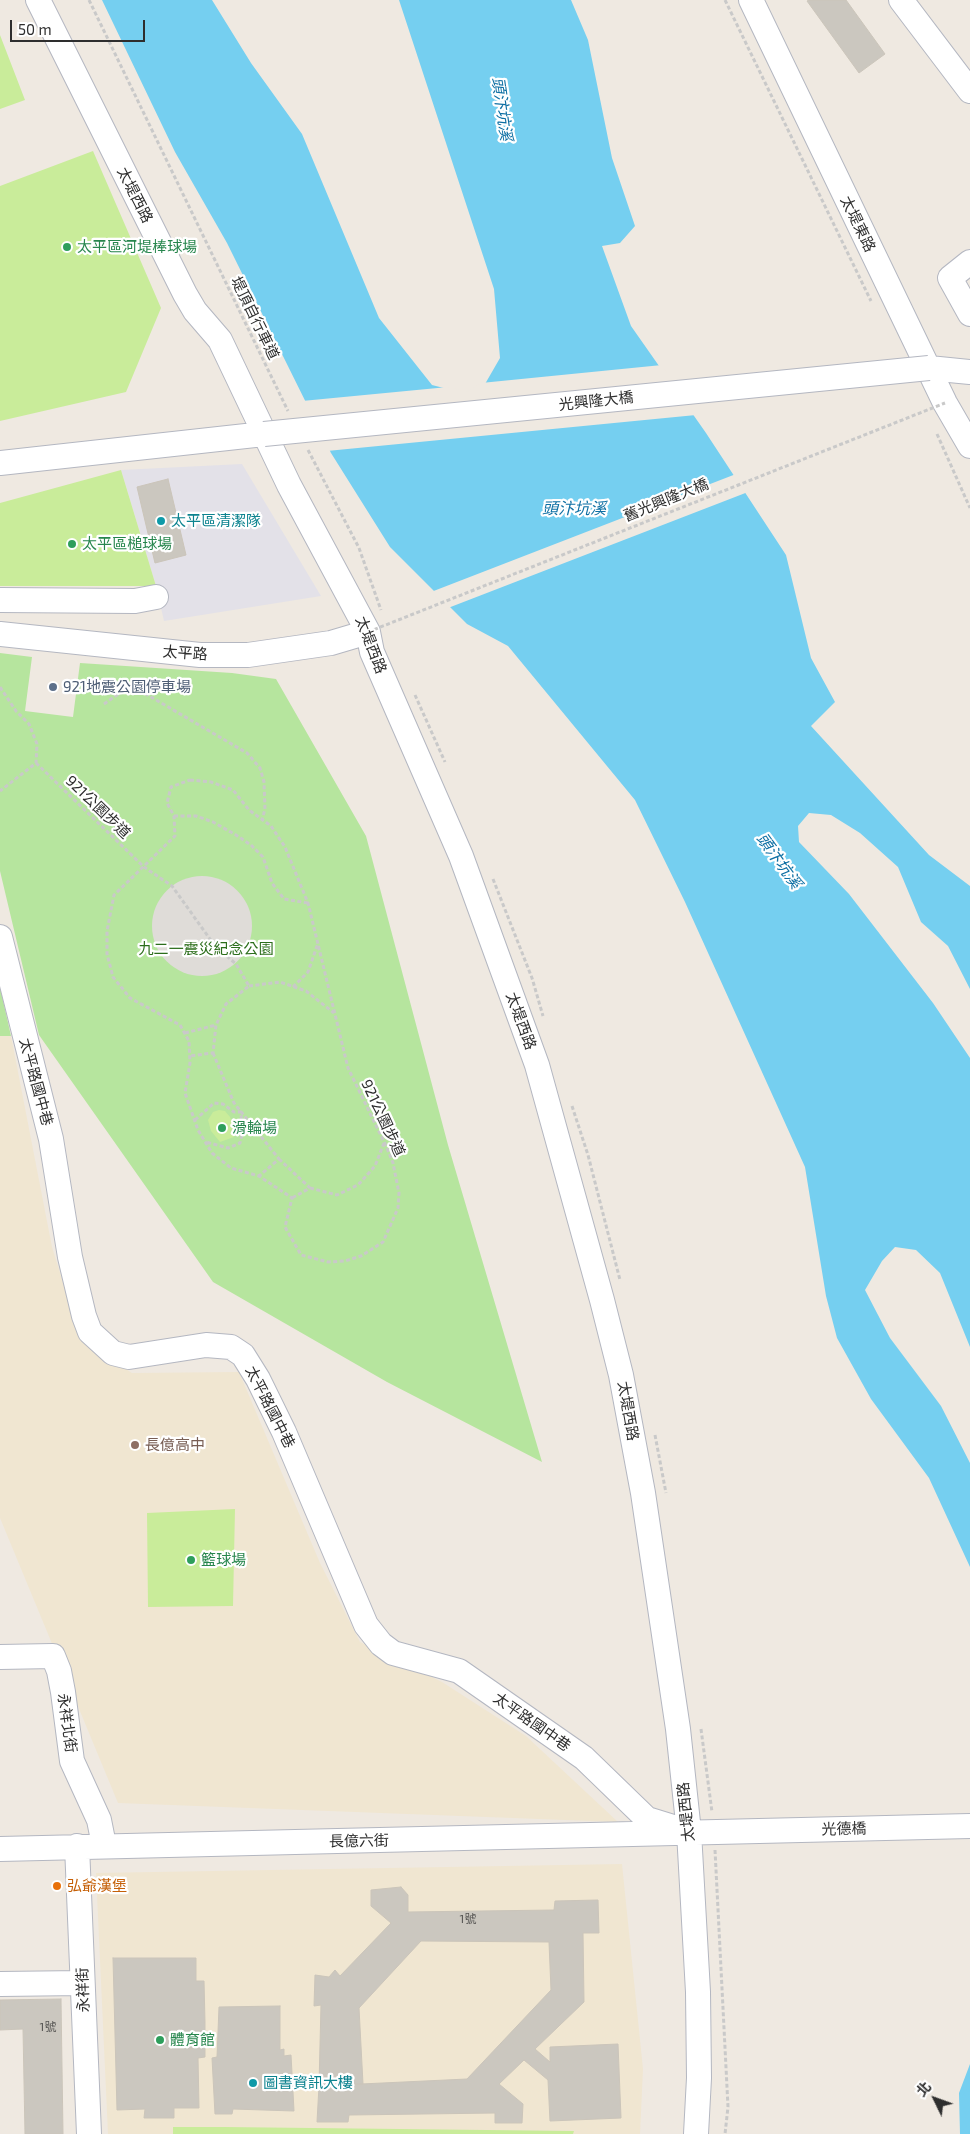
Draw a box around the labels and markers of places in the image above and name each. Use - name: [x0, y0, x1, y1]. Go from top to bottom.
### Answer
- place label: 太平區河堤棒球場: [77, 238, 197, 256]
- marker: 太平區河堤棒球場: [61, 241, 73, 253]
- place label: 太平區清潔隊: [171, 512, 261, 530]
- marker: 太平區清潔隊: [155, 515, 167, 527]
- place label: 太平區槌球場: [82, 535, 172, 553]
- marker: 太平區槌球場: [66, 538, 78, 550]
- place label: 921地震公園停車場: [63, 678, 191, 696]
- marker: 921地震公園停車場: [47, 681, 59, 693]
- place label: 滑輪場: [232, 1119, 277, 1137]
- marker: 滑輪場: [216, 1122, 228, 1134]
- place label: 長億高中: [145, 1436, 205, 1454]
- marker: 長億高中: [129, 1439, 141, 1451]
- place label: 籃球場: [201, 1551, 246, 1569]
- marker: 籃球場: [185, 1554, 197, 1566]
- place label: 弘爺漢堡: [67, 1877, 127, 1895]
- marker: 弘爺漢堡: [51, 1880, 63, 1892]
- place label: 體育館: [170, 2031, 215, 2049]
- marker: 體育館: [154, 2034, 166, 2046]
- place label: 圖書資訊大樓: [263, 2074, 353, 2092]
- marker: 圖書資訊大樓: [247, 2077, 259, 2089]

